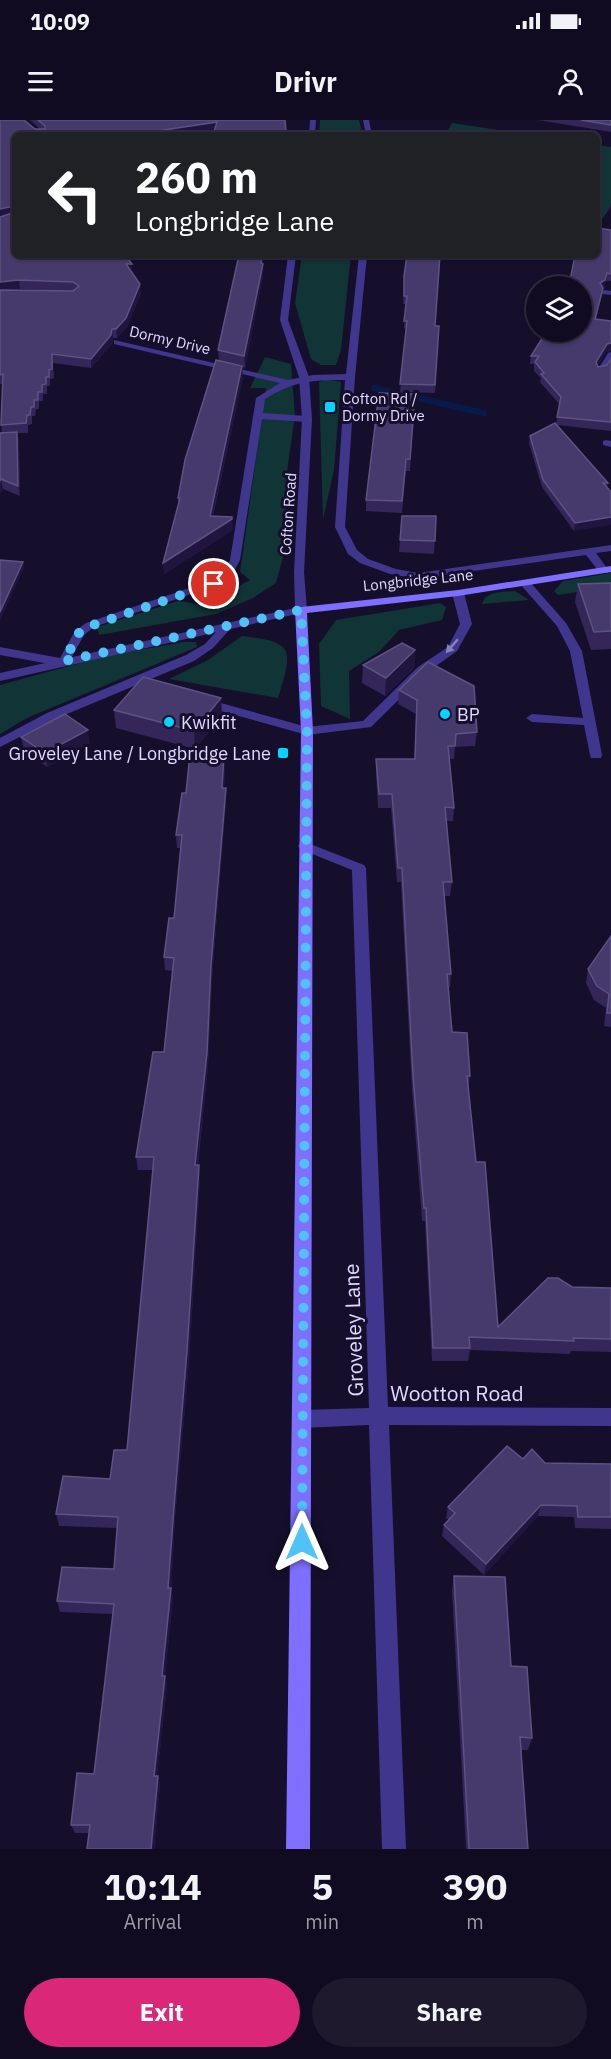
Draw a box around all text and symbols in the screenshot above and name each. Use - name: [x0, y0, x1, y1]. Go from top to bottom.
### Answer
- text: 10:09: [30, 7, 90, 36]
- text: Drivr: [274, 64, 337, 99]
- icon: menu: [24, 65, 57, 98]
- icon: person: [554, 65, 587, 98]
- text: 260 m: [135, 150, 258, 205]
- icon: left: [36, 156, 114, 234]
- text: Longbridge Lane: [135, 203, 334, 238]
- map controls: [526, 276, 592, 342]
- button: layers: [526, 276, 592, 342]
- street label: Dormy Drive: [128, 321, 212, 359]
- place label: Cofton Rd / Dormy Drive: [342, 389, 425, 425]
- marker: Cofton Rd / Dormy Drive: [323, 400, 337, 414]
- street label: Cofton Road: [276, 472, 300, 556]
- pin: [188, 558, 239, 609]
- street label: Longbridge Lane: [362, 565, 474, 595]
- icon: arrive: [197, 567, 230, 600]
- one-way arrow: [445, 639, 458, 654]
- place label: BP: [457, 703, 480, 726]
- marker: BP: [438, 707, 452, 721]
- place label: Kwikfit: [181, 711, 237, 734]
- marker: Kwikfit: [162, 715, 176, 729]
- place label: Groveley Lane / Longbridge Lane: [9, 742, 271, 765]
- marker: Groveley Lane / Longbridge Lane: [276, 746, 290, 760]
- street label: Groveley Lane: [337, 1263, 369, 1397]
- street label: Wootton Road: [390, 1379, 524, 1407]
- position arrow: [270, 1510, 334, 1574]
- text: 10:14: [104, 1863, 202, 1910]
- text: 5: [311, 1863, 333, 1910]
- text: 390: [443, 1863, 507, 1910]
- text: Arrival: [124, 1908, 182, 1935]
- text: min: [305, 1908, 339, 1935]
- text: m: [466, 1908, 484, 1935]
- button: Exit: [24, 1978, 300, 2047]
- button: Share: [312, 1978, 587, 2047]

